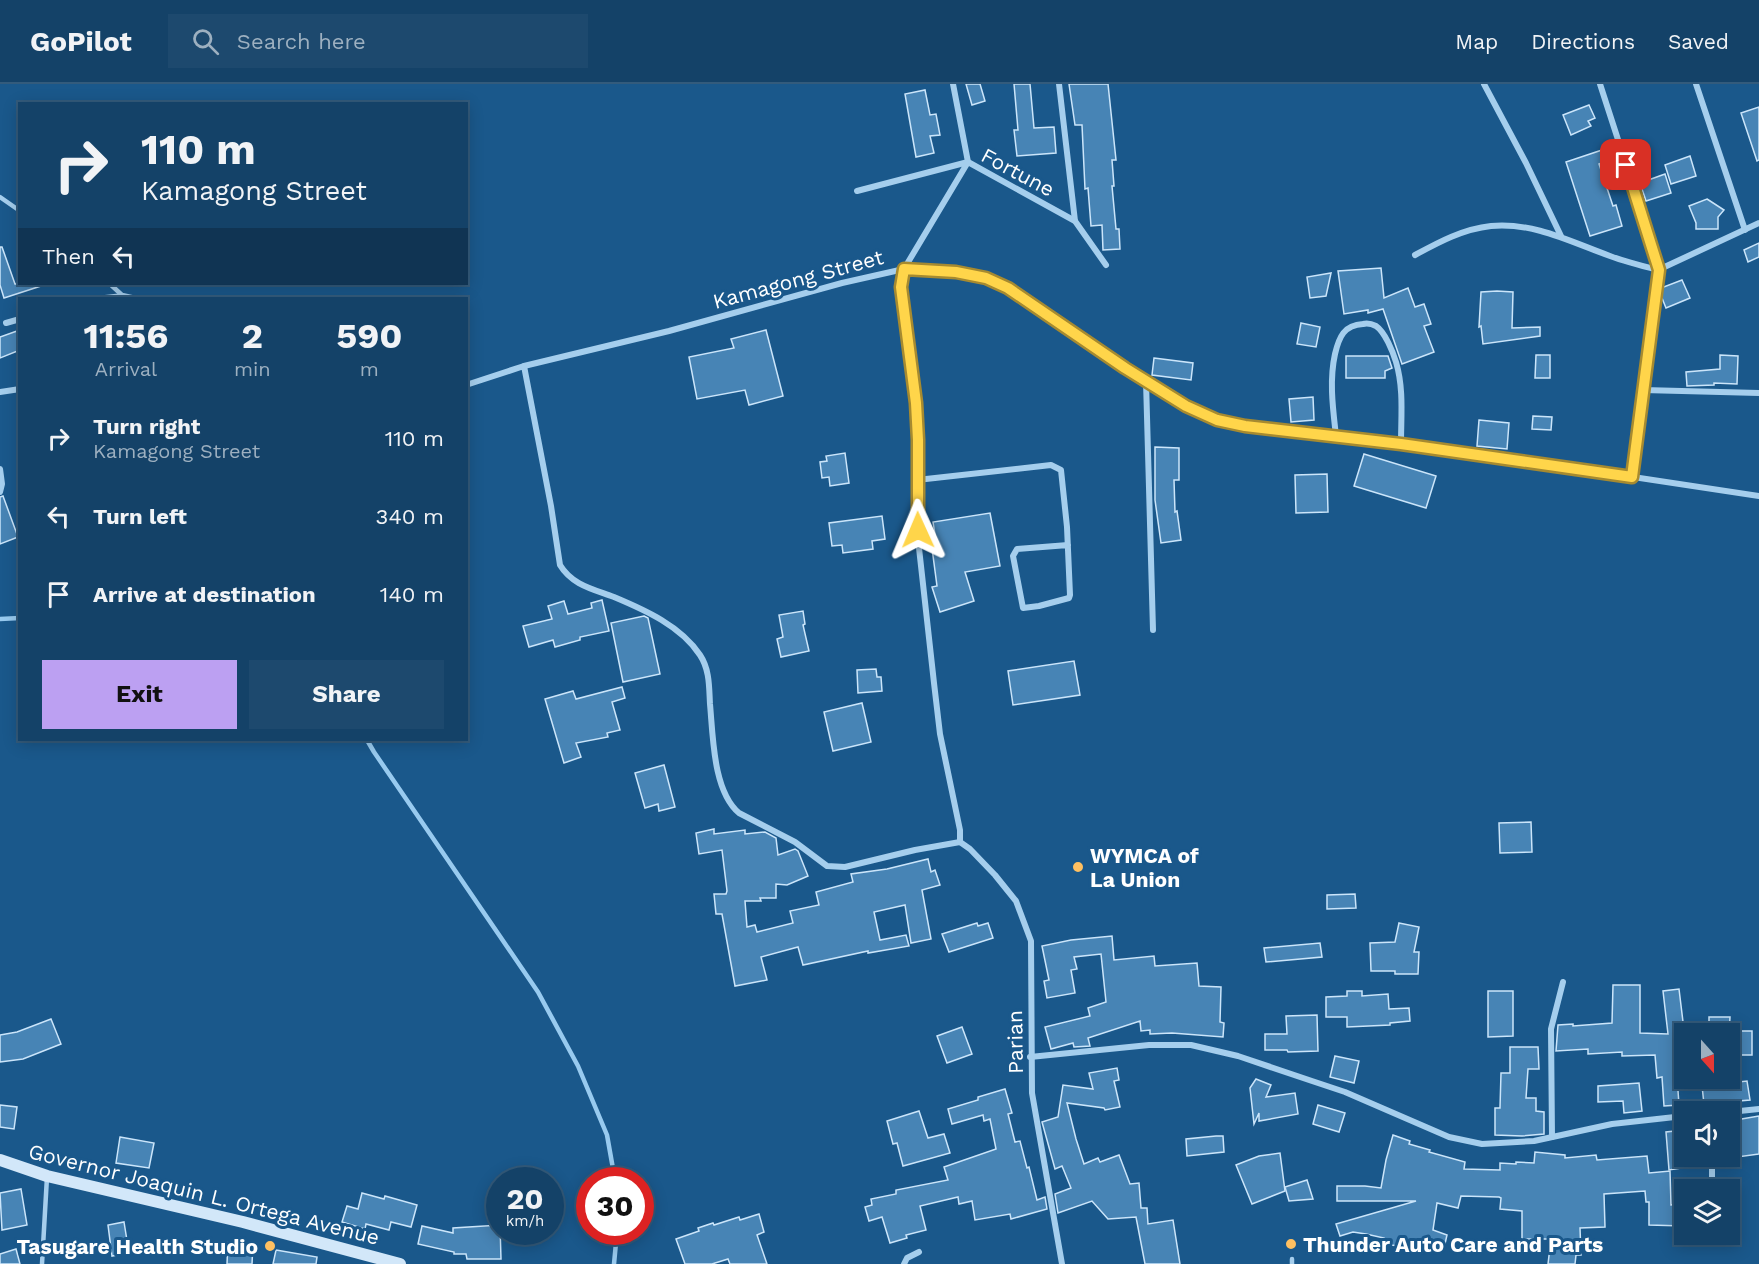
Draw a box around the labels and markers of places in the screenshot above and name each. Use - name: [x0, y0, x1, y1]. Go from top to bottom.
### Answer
- pin: [1600, 139, 1651, 190]
- place label: WYMCA of La Union: [1090, 843, 1199, 892]
- marker: WYMCA of La Union: [1071, 860, 1085, 874]
- place label: Thunder Auto Care and Parts: [1303, 1232, 1603, 1257]
- place label: Tasugare Health Studio: [16, 1234, 258, 1259]
- marker: Thunder Auto Care and Parts: [1284, 1237, 1298, 1251]
- marker: Tasugare Health Studio: [263, 1239, 277, 1253]

